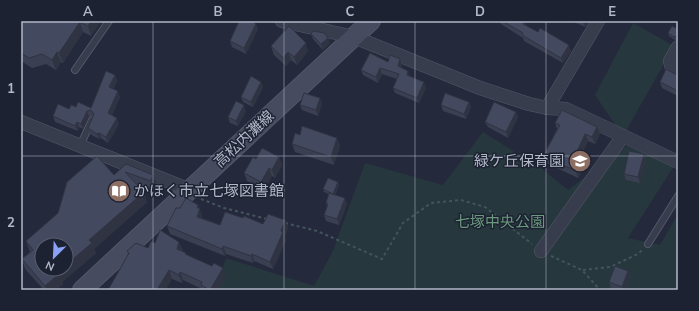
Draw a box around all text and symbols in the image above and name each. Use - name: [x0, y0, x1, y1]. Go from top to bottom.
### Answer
- text: A: [83, 3, 93, 19]
- text: B: [214, 3, 223, 19]
- text: C: [346, 3, 355, 19]
- text: D: [475, 3, 485, 19]
- text: E: [608, 3, 616, 19]
- text: 1: [7, 80, 15, 96]
- street label: 高松内灘線: [210, 106, 278, 171]
- school or university icon: 緑ケ丘保育園: [567, 148, 593, 174]
- place label: 緑ケ丘保育園: [474, 151, 564, 170]
- library icon: かほく市立七塚図書館: [106, 178, 132, 204]
- place label: かほく市立七塚図書館: [134, 181, 284, 200]
- park label: 七塚中央公園: [455, 212, 545, 231]
- text: 2: [7, 214, 15, 230]
- north arrow: [34, 237, 74, 277]
- text: N: [43, 258, 57, 274]

